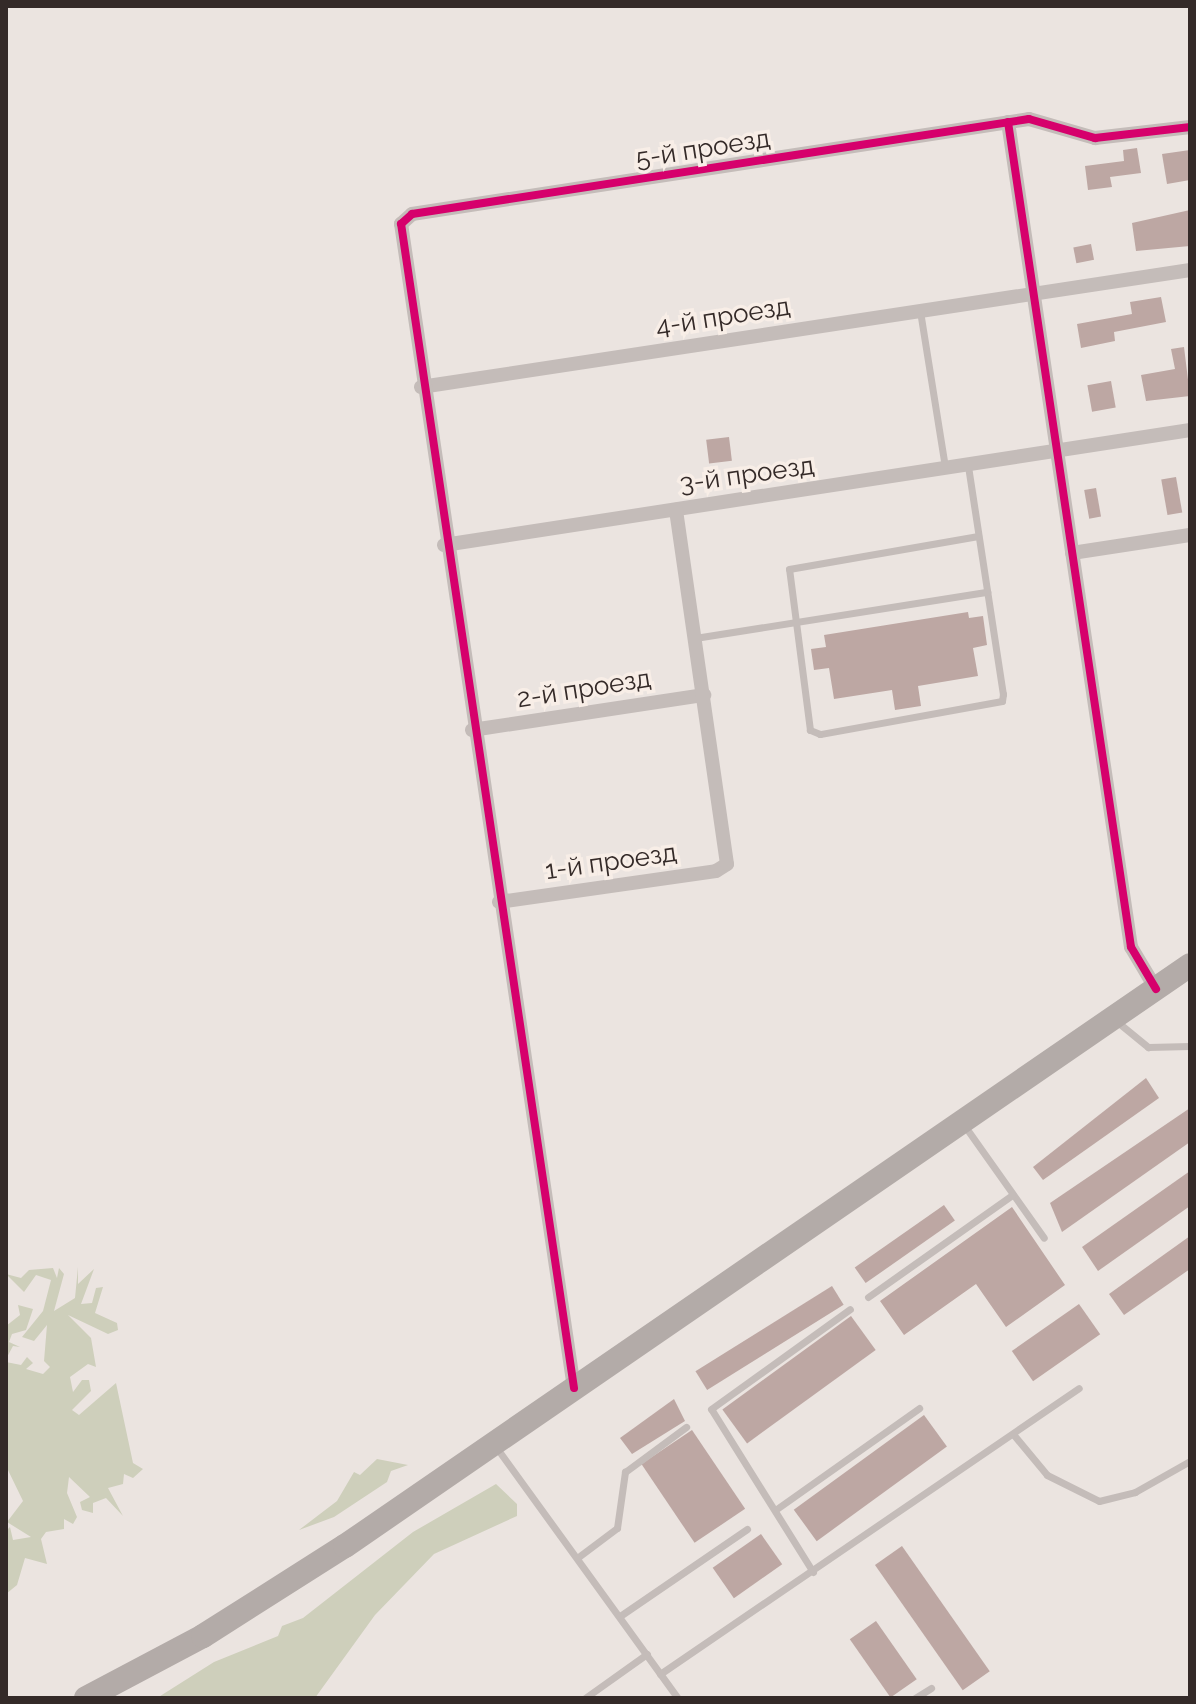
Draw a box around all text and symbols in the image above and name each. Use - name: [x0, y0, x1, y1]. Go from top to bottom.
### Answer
- street label: 5-й проезд: [634, 123, 772, 175]
- street label: 4-й проезд: [654, 291, 792, 343]
- street label: 3-й проезд: [678, 450, 816, 500]
- street label: 2-й проезд: [515, 663, 653, 715]
- street label: 1-й проезд: [543, 837, 679, 887]

